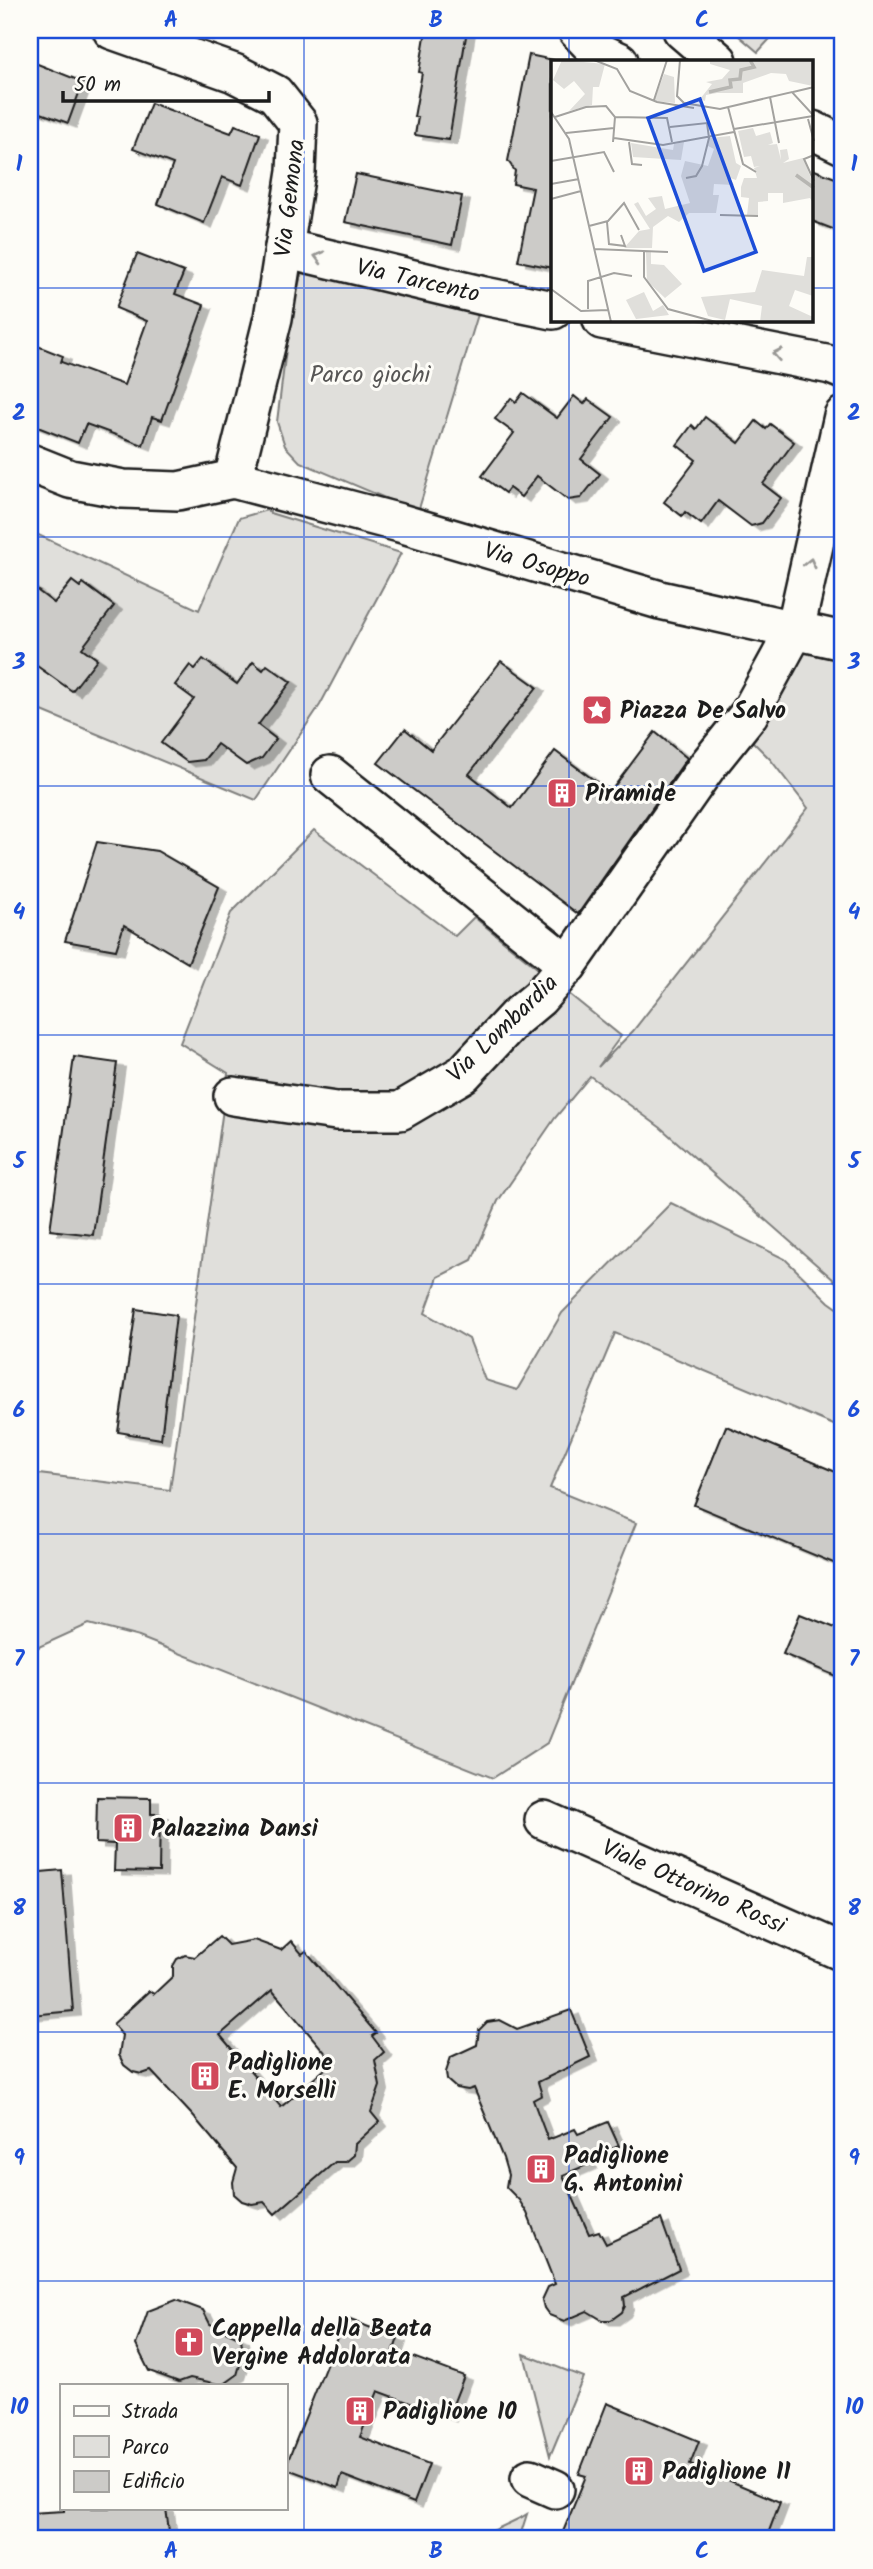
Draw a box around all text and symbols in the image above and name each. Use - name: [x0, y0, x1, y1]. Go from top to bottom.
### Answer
- text: A: [164, 3, 178, 39]
- text: B: [429, 3, 443, 39]
- text: C: [695, 3, 709, 39]
- scale bar: [63, 60, 270, 104]
- inset map: [551, 60, 814, 322]
- text: 50 m: [74, 69, 121, 102]
- street label: Via Gemona: [264, 137, 317, 260]
- text: 1: [16, 147, 23, 183]
- text: 1: [851, 147, 858, 183]
- street label: Via Tarcento: [352, 248, 483, 315]
- one-way arrow: [313, 250, 325, 265]
- one-way arrow: [771, 348, 783, 363]
- park label: Parco giochi: [310, 356, 432, 395]
- text: 2: [12, 396, 26, 432]
- text: 2: [847, 396, 861, 432]
- street label: Via Osoppo: [479, 532, 594, 599]
- one-way arrow: [802, 557, 816, 569]
- text: 3: [12, 645, 26, 681]
- text: 3: [847, 645, 861, 681]
- place label: Piazza De Salvo: [620, 692, 786, 731]
- place icon: Piazza De Salvo: [580, 693, 614, 727]
- place label: Piramide: [585, 775, 676, 814]
- building icon: Piramide: [545, 776, 579, 810]
- text: 4: [13, 895, 26, 931]
- text: 4: [848, 895, 861, 931]
- street label: Via Lombardia: [438, 965, 568, 1093]
- text: 5: [12, 1144, 27, 1180]
- text: 5: [847, 1144, 862, 1180]
- text: 6: [13, 1393, 25, 1429]
- text: 6: [848, 1393, 860, 1429]
- text: 7: [14, 1642, 26, 1678]
- text: 7: [849, 1642, 861, 1678]
- place label: Palazzina Dansi: [151, 1810, 319, 1849]
- building icon: Palazzina Dansi: [111, 1811, 145, 1845]
- street label: Viale Ottorino Rossi: [595, 1829, 793, 1946]
- text: 8: [12, 1891, 26, 1927]
- text: 8: [847, 1891, 861, 1927]
- place label: Padiglione E. Morselli: [228, 2044, 337, 2111]
- building icon: Padiglione E. Morselli: [188, 2059, 222, 2093]
- place label: Padiglione G. Antonini: [564, 2137, 683, 2204]
- text: 9: [13, 2141, 25, 2177]
- text: 9: [848, 2141, 860, 2177]
- building icon: Padiglione G. Antonini: [524, 2152, 558, 2186]
- place label: Cappella della Beata Vergine Addolorata: [212, 2310, 432, 2377]
- church icon: Cappella della Beata Vergine Addolorata: [172, 2325, 206, 2359]
- legend: [60, 2384, 287, 2510]
- text: 10: [10, 2390, 29, 2426]
- text: 10: [845, 2390, 864, 2426]
- place label: Padiglione 10: [383, 2393, 517, 2432]
- building icon: Padiglione 10: [343, 2394, 377, 2428]
- text: Strada: [122, 2396, 178, 2429]
- text: Parco: [122, 2432, 169, 2465]
- place label: Padiglione 11: [662, 2453, 791, 2492]
- building icon: Padiglione 11: [622, 2454, 656, 2488]
- text: Edificio: [122, 2466, 185, 2499]
- text: A: [164, 2534, 178, 2569]
- text: B: [429, 2534, 443, 2569]
- text: C: [695, 2534, 709, 2569]

